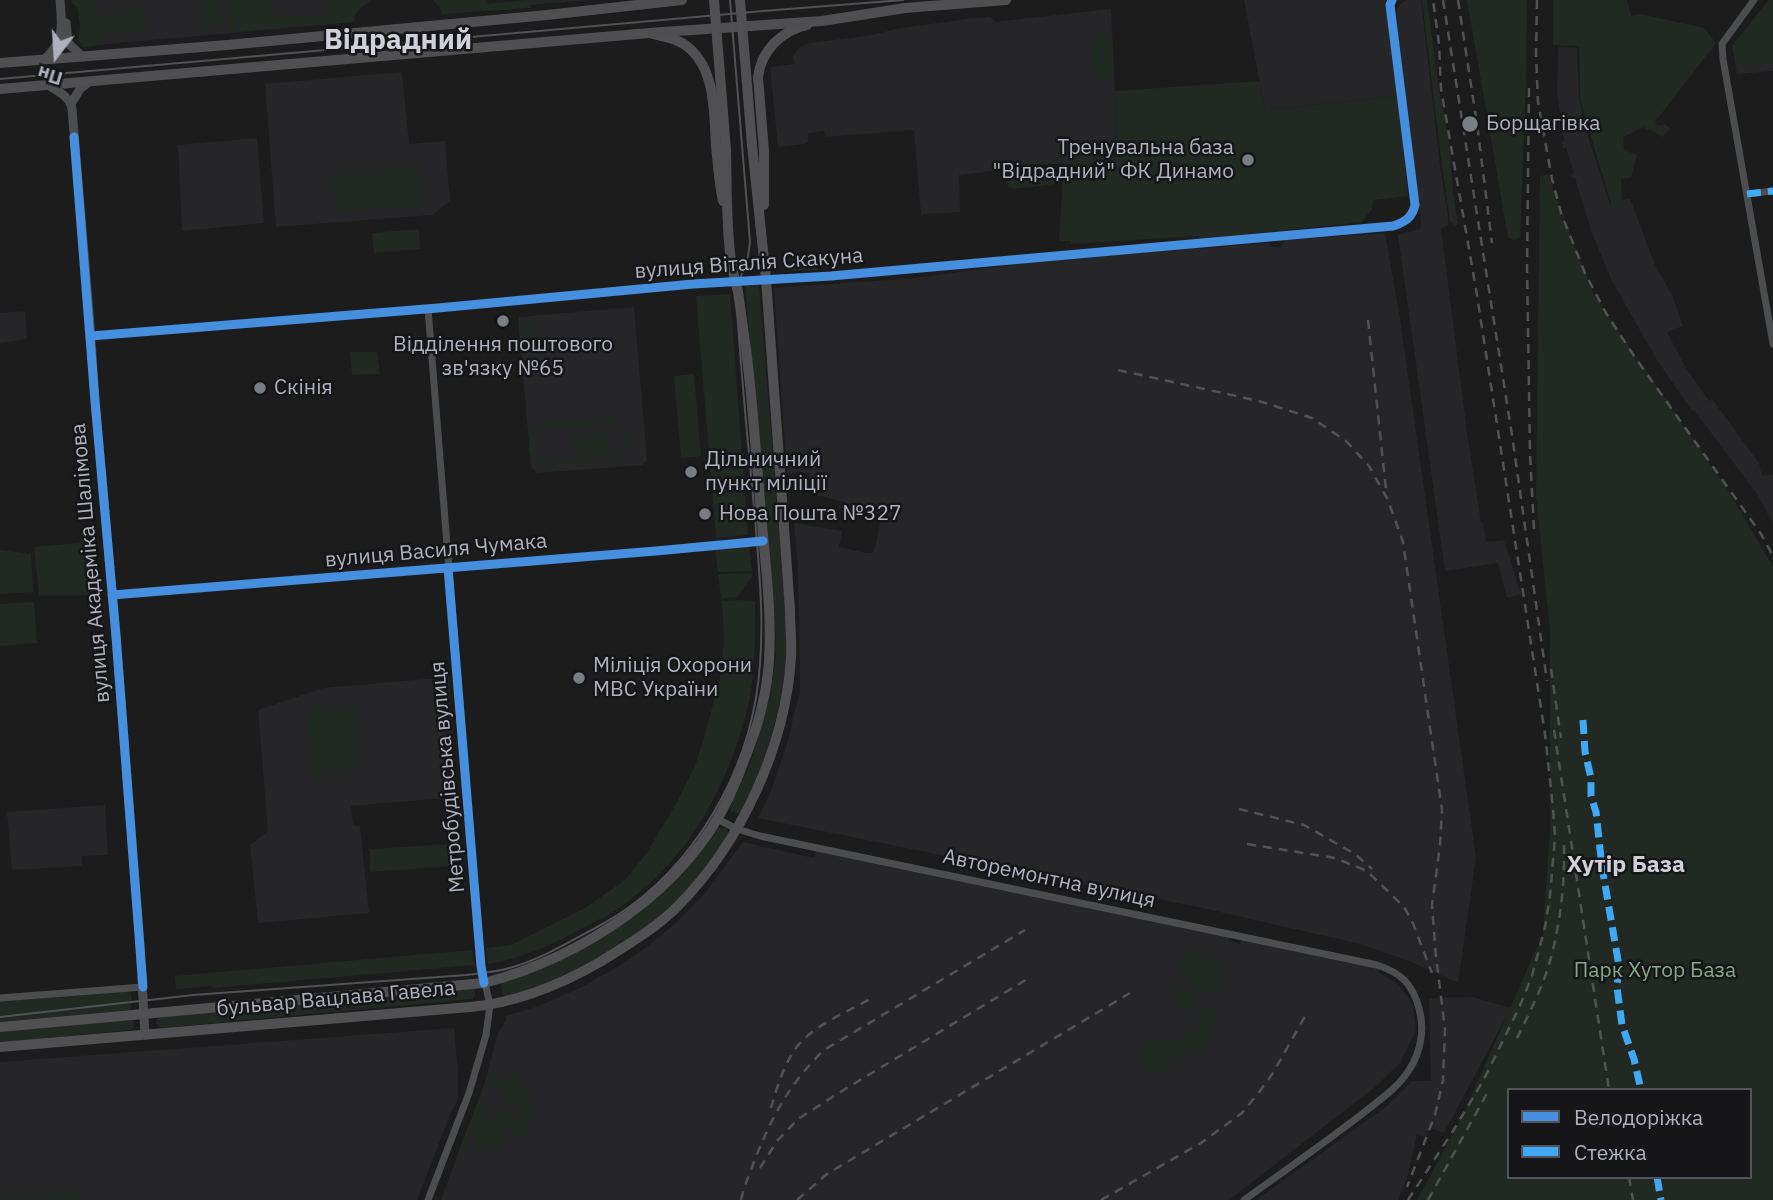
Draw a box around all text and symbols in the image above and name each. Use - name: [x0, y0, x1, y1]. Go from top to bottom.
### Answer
- north arrow: [21, 21, 91, 91]
- district label: Відрадний: [324, 24, 472, 58]
- text: Пн: [34, 61, 65, 91]
- place label: Борщагівка: [1486, 111, 1600, 137]
- marker: Борщагівка: [1460, 114, 1480, 134]
- place label: Тренувальна база "Відрадний" ФК Динамо: [992, 135, 1234, 185]
- marker: Тренувальна база "Відрадний" ФК Динамо: [1240, 152, 1256, 168]
- street label: вулиця Віталія Скакуна: [634, 243, 864, 285]
- marker: Відділення поштового зв'язку №65: [495, 313, 511, 329]
- place label: Відділення поштового зв'язку №65: [393, 332, 613, 382]
- place label: Скінія: [274, 375, 333, 401]
- marker: Скінія: [252, 380, 268, 396]
- street label: вулиця Академіка Шалімова: [66, 422, 116, 704]
- place label: Дільничний пункт міліції: [705, 447, 827, 497]
- marker: Дільничний пункт міліції: [683, 464, 699, 480]
- place label: Нова Пошта №327: [719, 501, 902, 527]
- marker: Нова Пошта №327: [697, 506, 713, 522]
- street label: вулиця Василя Чумака: [324, 529, 548, 573]
- place label: Міліція Охорони МВС України: [593, 653, 752, 703]
- street label: Метробудівська вулиця: [425, 660, 471, 894]
- marker: Міліція Охорони МВС України: [571, 670, 587, 686]
- street label: Авторемонтна вулиця: [940, 844, 1158, 914]
- district label: Хутір База: [1567, 851, 1685, 879]
- park label: Парк Хутор База: [1574, 958, 1736, 984]
- street label: бульвар Вацлава Гавела: [216, 976, 456, 1022]
- legend: [1507, 1088, 1752, 1179]
- text: Велодоріжка: [1574, 1103, 1703, 1131]
- text: Стежка: [1574, 1138, 1647, 1166]

